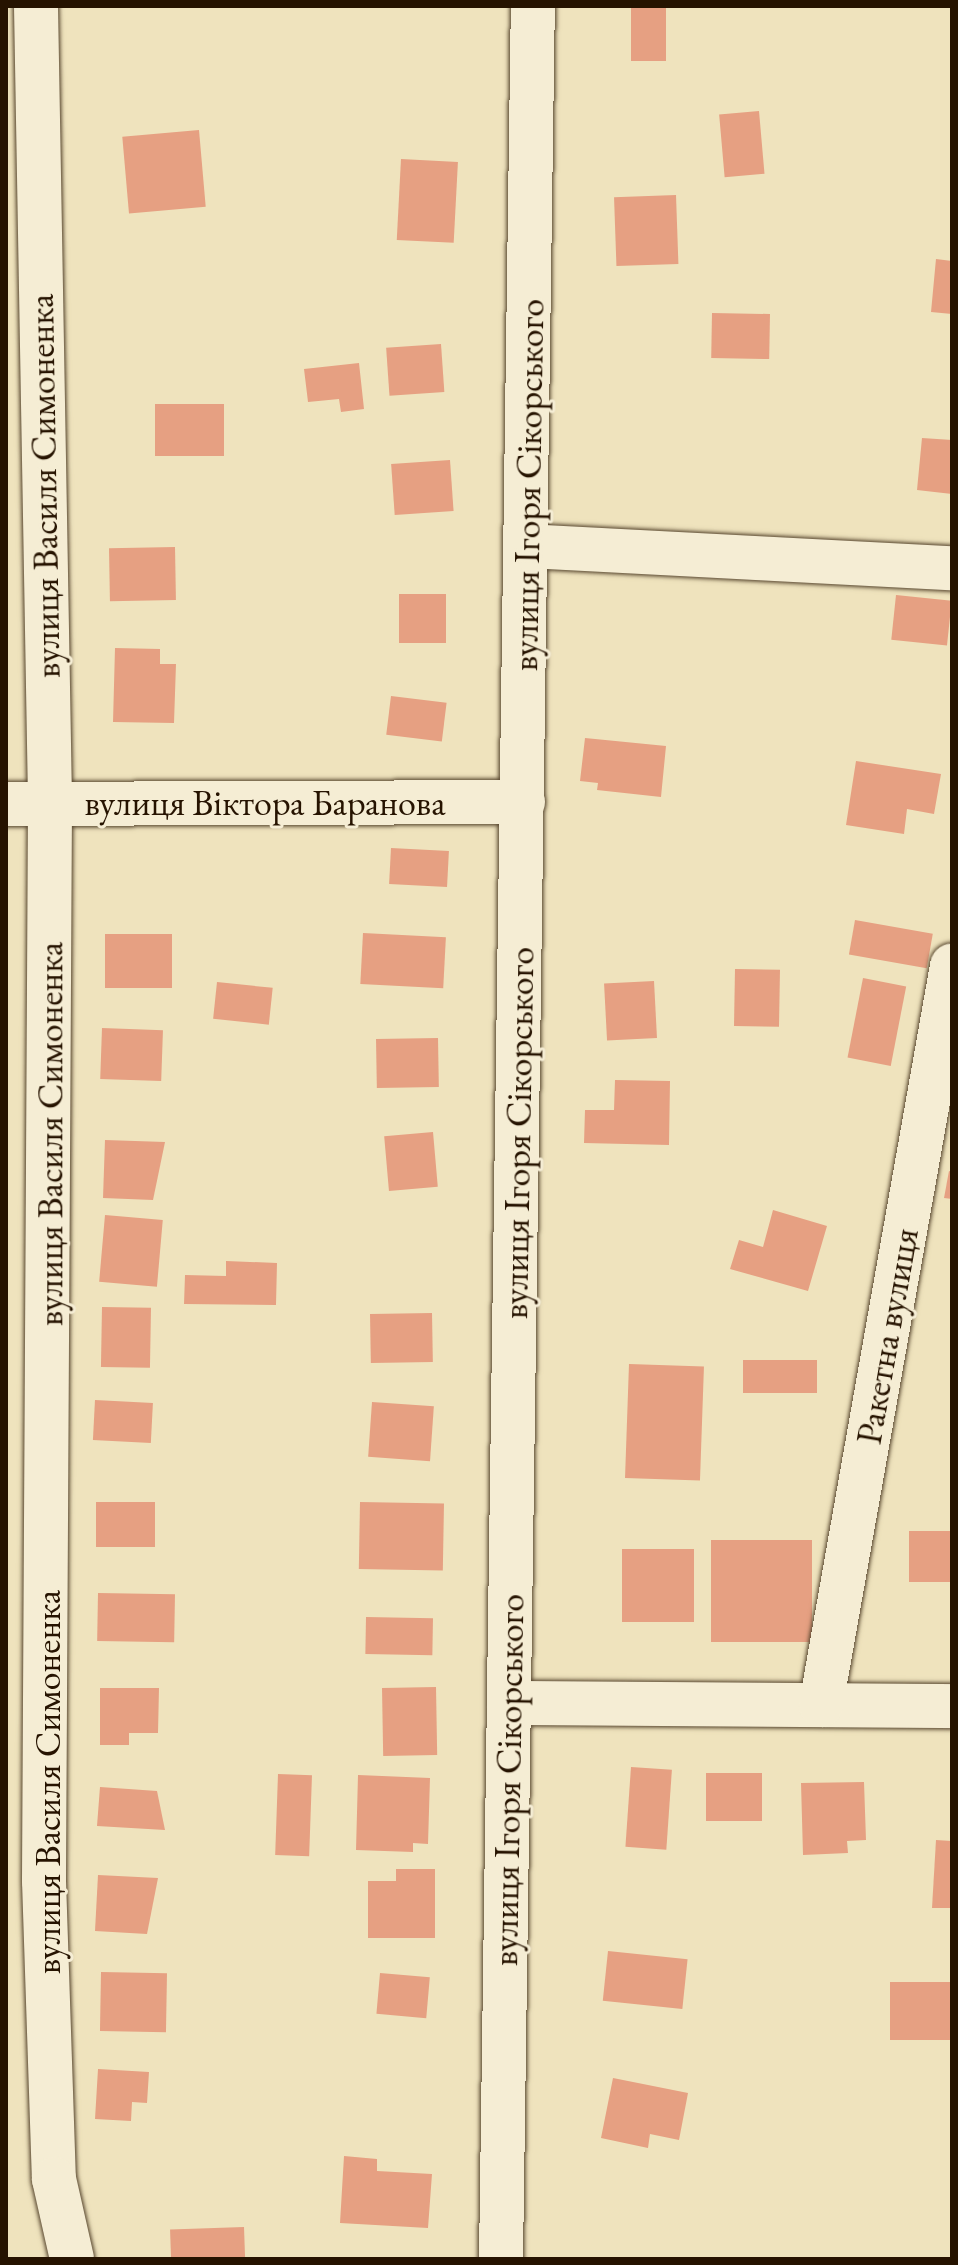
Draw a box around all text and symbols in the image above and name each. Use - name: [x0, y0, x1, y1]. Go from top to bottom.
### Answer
- street label: вулиця Василя Симоненка: [19, 293, 69, 679]
- street label: вулиця Ігоря Сікорського: [503, 298, 553, 672]
- street label: вулиця Віктора Баранова: [84, 781, 446, 825]
- street label: вулиця Василя Симоненка: [28, 942, 72, 1326]
- street label: вулиця Ігоря Сікорського: [493, 946, 543, 1320]
- street label: Ракетна вулиця: [847, 1225, 927, 1447]
- street label: вулиця Василя Симоненка: [26, 1590, 70, 1974]
- street label: вулиця Ігоря Сікорського: [483, 1593, 533, 1967]

